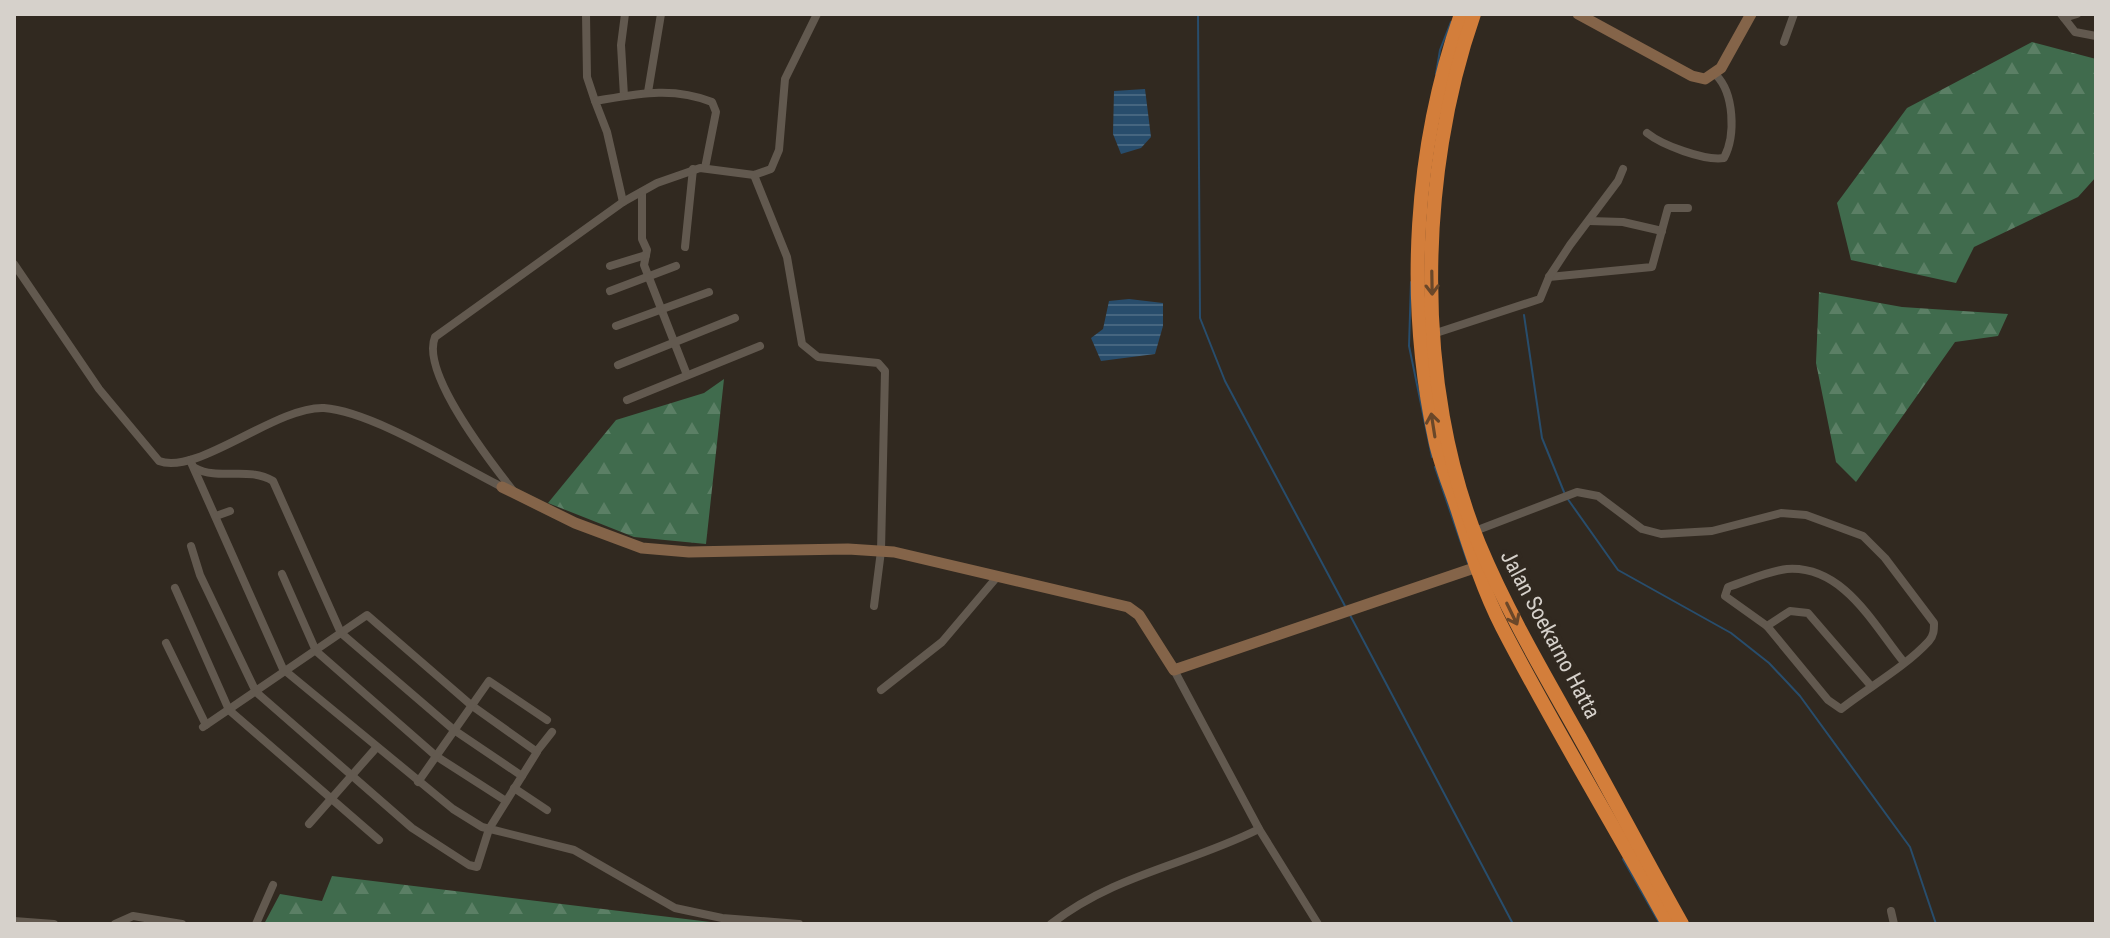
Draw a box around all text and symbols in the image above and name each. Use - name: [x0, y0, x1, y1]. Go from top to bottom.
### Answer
- one-way arrow: [1424, 269, 1440, 296]
- one-way arrow: [1425, 413, 1440, 438]
- street label: Jalan Soekarno Hatta: [1496, 546, 1605, 723]
- one-way arrow: [1505, 602, 1520, 626]

